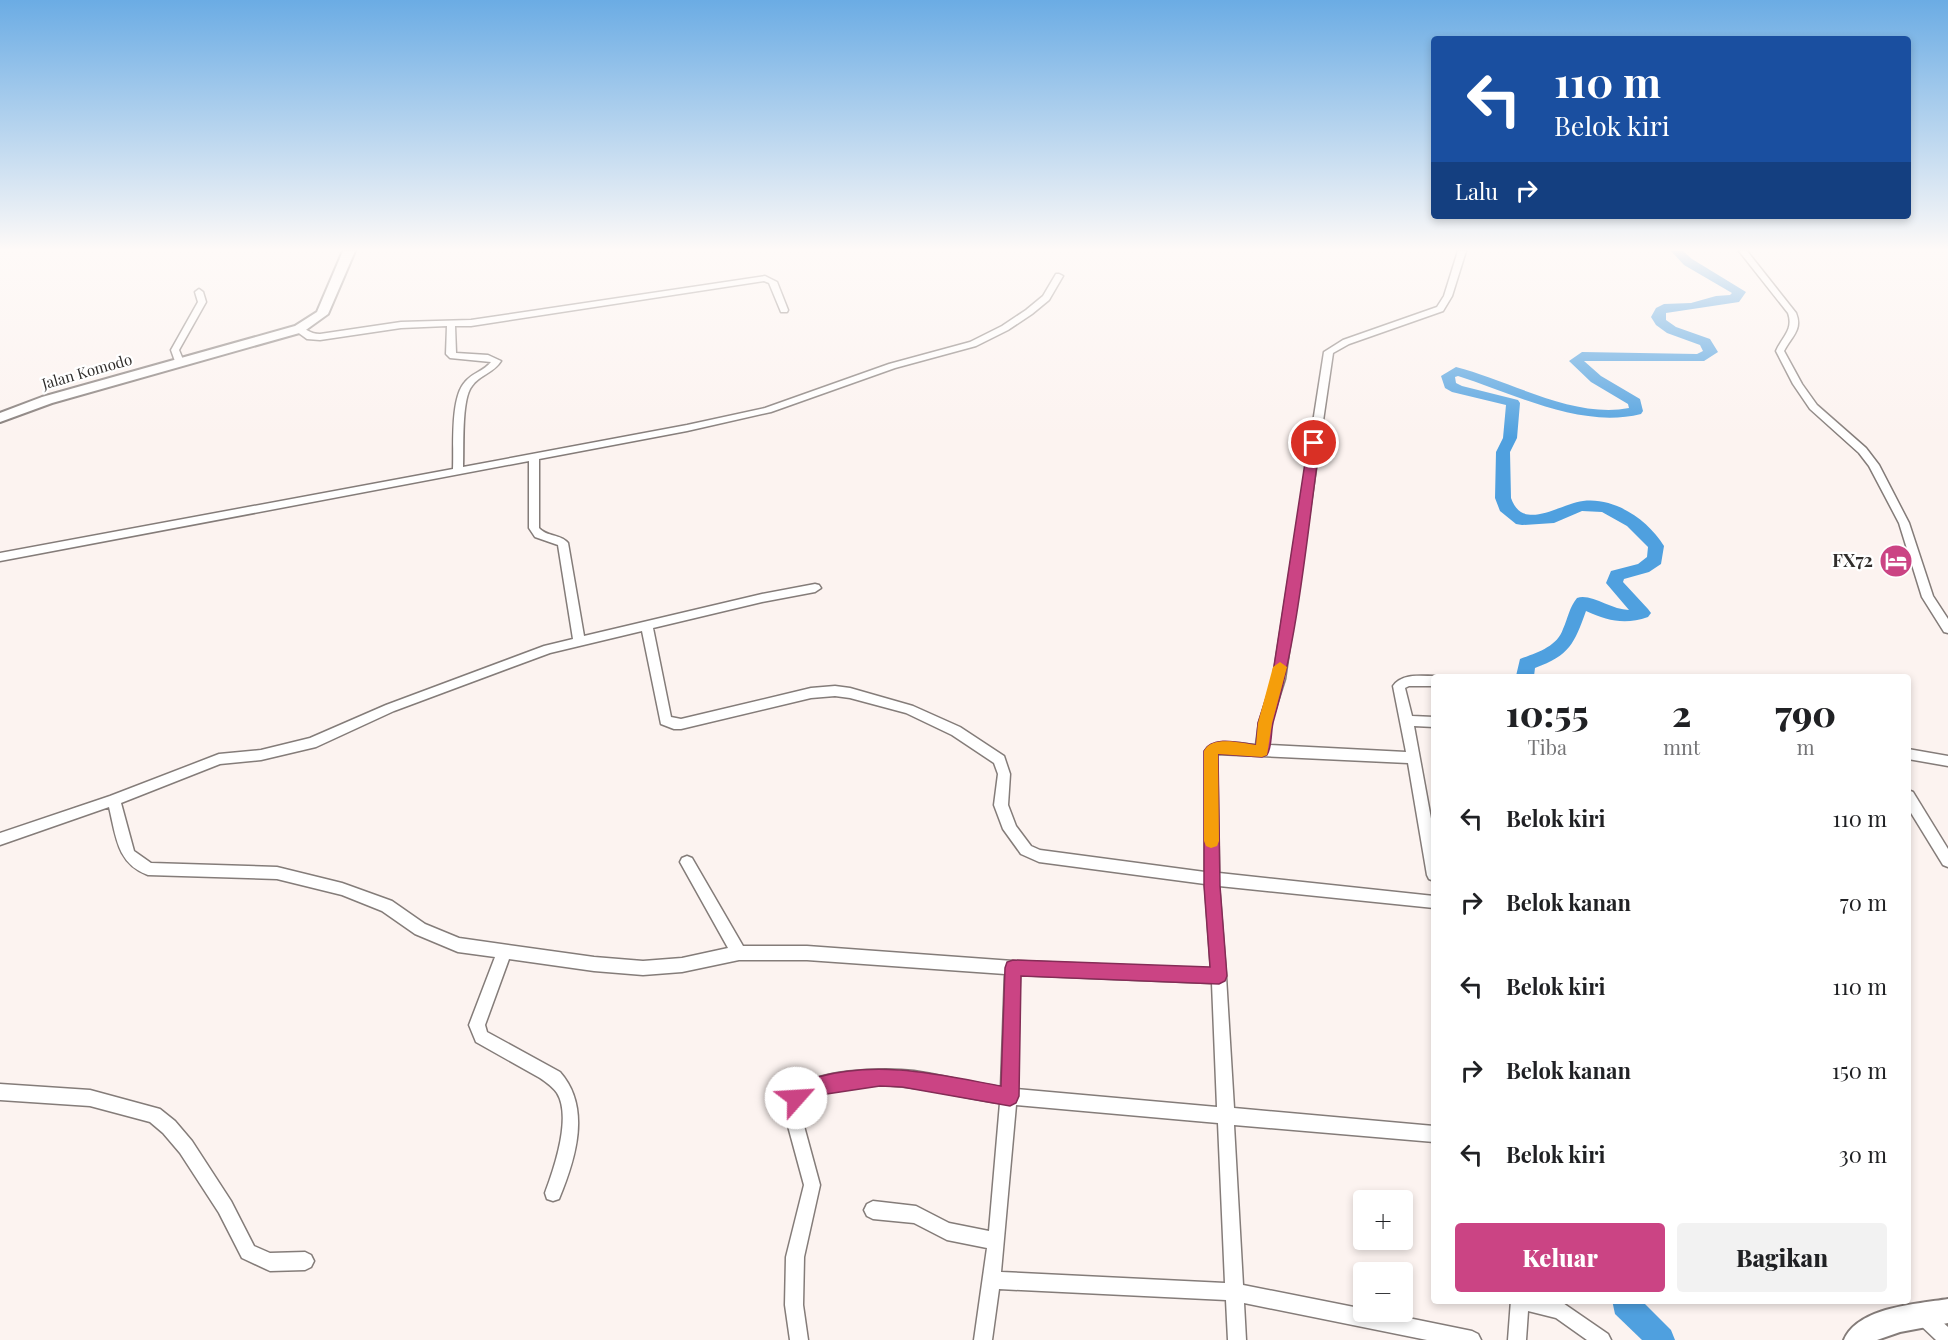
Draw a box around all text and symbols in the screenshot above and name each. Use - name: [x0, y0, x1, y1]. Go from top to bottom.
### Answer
- text: 110 m: [1554, 53, 1661, 109]
- icon: left: [1455, 60, 1533, 138]
- text: Belok kiri: [1554, 107, 1670, 143]
- icon: right: [1510, 174, 1543, 207]
- text: Lalu: [1455, 176, 1498, 206]
- street label: Jalan Komodo: [38, 349, 134, 394]
- pin: [1288, 417, 1339, 468]
- icon: arrive: [1297, 426, 1330, 459]
- hotel icon: FX72: [1878, 543, 1914, 579]
- place label: FX72: [1832, 548, 1873, 572]
- text: 10:55: [1506, 688, 1588, 736]
- text: 2: [1672, 688, 1691, 736]
- text: 790: [1775, 688, 1836, 736]
- text: Tiba: [1527, 733, 1567, 760]
- text: mnt: [1663, 733, 1700, 760]
- text: m: [1797, 733, 1814, 760]
- icon: left: [1455, 802, 1488, 835]
- text: Belok kiri: [1506, 803, 1605, 833]
- text: 110 m: [1833, 803, 1887, 833]
- icon: right: [1455, 886, 1488, 919]
- text: Belok kanan: [1506, 887, 1631, 917]
- text: 70 m: [1840, 887, 1887, 917]
- icon: left: [1455, 970, 1488, 1003]
- text: Belok kiri: [1506, 971, 1605, 1001]
- text: 110 m: [1833, 971, 1887, 1001]
- icon: right: [1455, 1054, 1488, 1087]
- text: Belok kanan: [1506, 1055, 1631, 1085]
- text: 150 m: [1832, 1055, 1887, 1085]
- position arrow: [764, 1066, 828, 1130]
- icon: left: [1455, 1138, 1488, 1171]
- text: Belok kiri: [1506, 1139, 1605, 1169]
- text: 30 m: [1839, 1139, 1887, 1169]
- map controls: [1353, 1190, 1413, 1322]
- button: +: [1353, 1190, 1413, 1250]
- button: Keluar: [1455, 1223, 1665, 1292]
- button: Bagikan: [1677, 1223, 1887, 1292]
- button: −: [1353, 1262, 1413, 1322]

